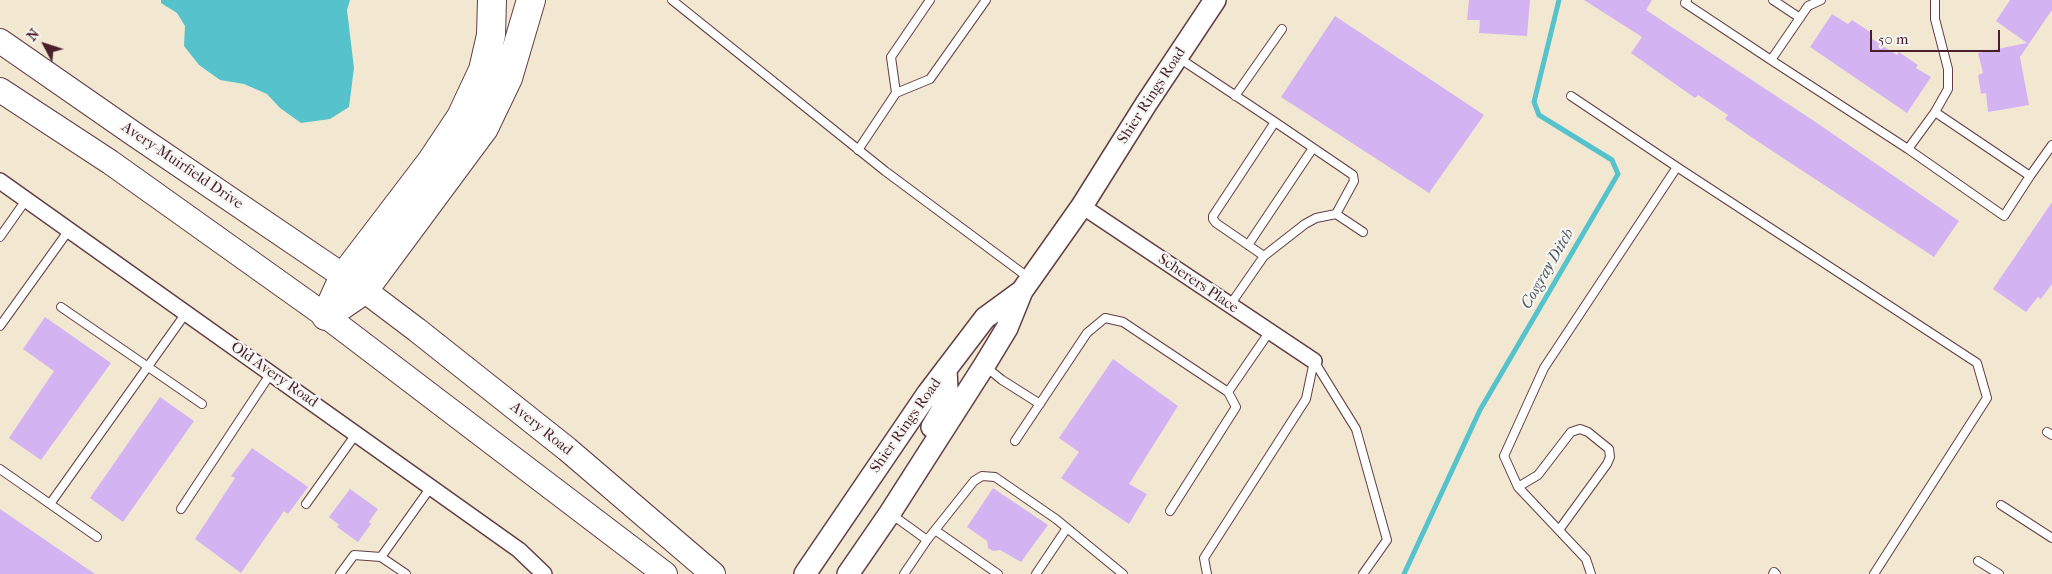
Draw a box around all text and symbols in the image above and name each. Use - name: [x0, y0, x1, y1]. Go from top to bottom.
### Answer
- north arrow: [20, 20, 70, 70]
- scale bar: [1872, 20, 2002, 52]
- text: N: [23, 26, 43, 45]
- text: 50 m: [1878, 30, 1908, 48]
- street label: Shier Rings Road: [1114, 44, 1190, 148]
- street label: Avery-Muirfield Drive: [118, 119, 246, 213]
- water label: Cosgray Ditch: [1517, 225, 1579, 313]
- street label: Scherers Place: [1154, 251, 1242, 317]
- street label: Old Avery Road: [227, 338, 321, 412]
- street label: Shier Rings Road: [867, 375, 945, 477]
- street label: Avery Road: [506, 398, 576, 460]

